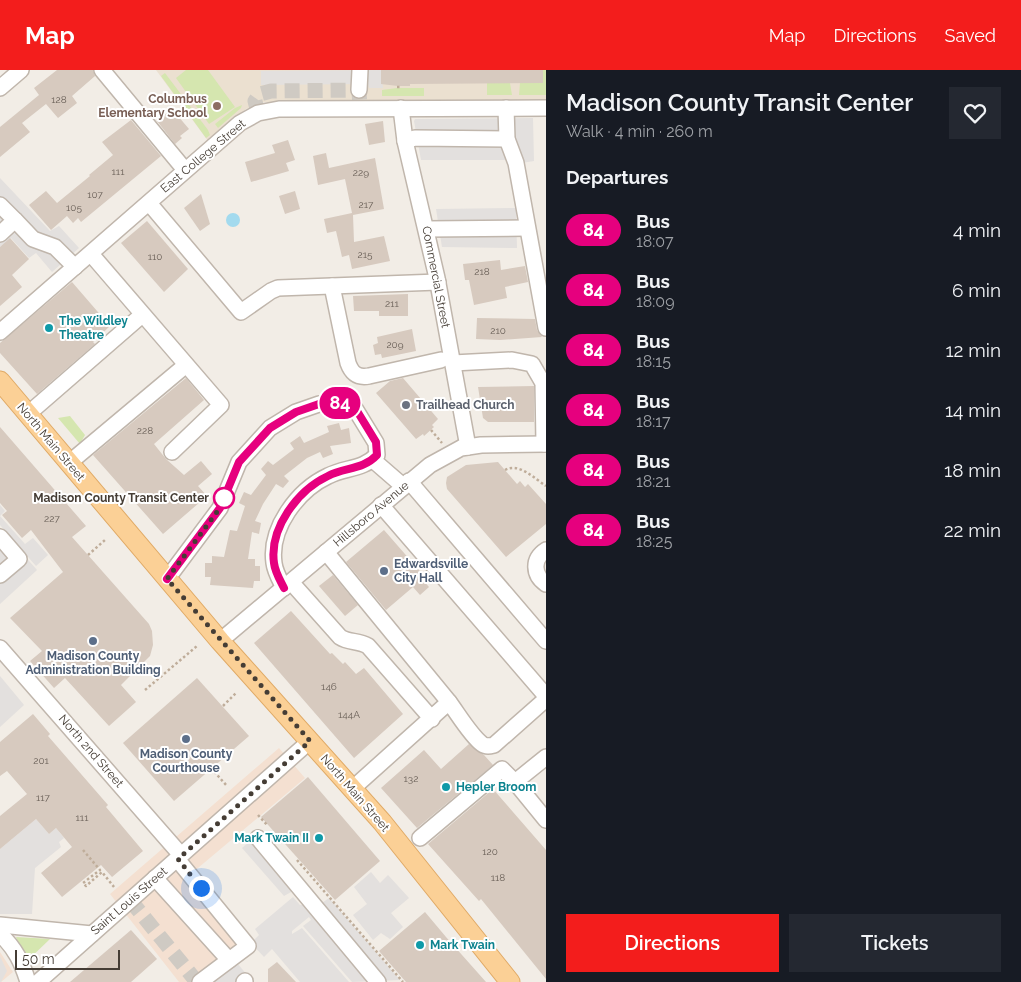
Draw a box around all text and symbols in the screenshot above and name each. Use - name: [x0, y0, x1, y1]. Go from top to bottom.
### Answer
- text: Map: [25, 21, 75, 50]
- text: Map: [769, 25, 805, 46]
- text: Directions: [833, 25, 917, 46]
- text: Saved: [945, 25, 996, 46]
- button: heart: [949, 87, 1001, 139]
- text: Madison County Transit Center: [566, 88, 913, 117]
- place label: Columbus Elementary School: [98, 92, 207, 120]
- house number: 128: [51, 94, 67, 105]
- marker: Columbus Elementary School: [211, 100, 223, 112]
- street label: East College Street: [158, 116, 248, 196]
- text: Walk · 4 min · 260 m: [566, 122, 713, 141]
- house number: 111: [112, 166, 125, 177]
- text: Departures: [566, 166, 668, 188]
- house number: 229: [353, 167, 369, 178]
- house number: 107: [87, 189, 103, 200]
- house number: 217: [359, 199, 374, 210]
- house number: 105: [66, 202, 82, 213]
- text: Bus: [636, 210, 670, 232]
- text: 84: [583, 219, 604, 240]
- text: 4 min: [953, 219, 1001, 241]
- street label: Commercial Street: [419, 225, 453, 329]
- text: 18:07: [636, 232, 674, 251]
- house number: 215: [358, 249, 373, 260]
- house number: 110: [148, 251, 162, 262]
- house number: 218: [474, 266, 490, 277]
- text: Bus: [636, 270, 670, 292]
- text: 84: [583, 279, 604, 300]
- text: 6 min: [952, 279, 1001, 301]
- text: 18:09: [636, 292, 675, 311]
- house number: 211: [385, 298, 400, 309]
- place label: The Wildley Theatre: [59, 314, 128, 342]
- marker: The Wildley Theatre: [43, 322, 55, 334]
- house number: 210: [490, 325, 506, 336]
- text: Bus: [636, 330, 670, 352]
- house number: 209: [386, 339, 404, 350]
- text: 84: [583, 339, 604, 360]
- text: 12 min: [945, 339, 1001, 361]
- text: 18:15: [636, 352, 671, 371]
- line badge: 84: [318, 387, 362, 419]
- text: Bus: [636, 390, 670, 412]
- text: 84: [329, 392, 351, 413]
- place label: Trailhead Church: [416, 398, 515, 412]
- marker: Trailhead Church: [400, 399, 412, 411]
- text: 84: [583, 399, 604, 420]
- text: 14 min: [945, 399, 1001, 421]
- street label: North Main Street: [14, 400, 88, 484]
- text: 18:17: [636, 412, 671, 431]
- house number: 228: [137, 425, 153, 436]
- text: Bus: [636, 450, 670, 472]
- text: 84: [583, 459, 604, 480]
- text: 18 min: [944, 459, 1001, 481]
- text: 18:21: [636, 472, 671, 491]
- street label: Hillsboro Avenue: [330, 478, 412, 550]
- marker: Madison County Transit Center: [213, 487, 235, 509]
- place label: Madison County Transit Center: [33, 491, 209, 505]
- text: Bus: [636, 510, 670, 532]
- house number: 227: [44, 513, 61, 524]
- text: 84: [583, 519, 604, 540]
- text: 22 min: [944, 519, 1001, 541]
- text: 18:25: [636, 532, 672, 551]
- place label: Edwardsville City Hall: [394, 557, 468, 585]
- marker: Edwardsville City Hall: [378, 565, 390, 577]
- marker: Madison County Administration Building: [87, 635, 99, 647]
- place label: Madison County Administration Building: [25, 649, 161, 677]
- house number: 146: [321, 681, 337, 692]
- house number: 144A: [338, 709, 360, 720]
- street label: North 2nd Street: [56, 712, 126, 790]
- marker: Madison County Courthouse: [180, 733, 192, 745]
- place label: Madison County Courthouse: [140, 747, 233, 775]
- street label: North Main Street: [318, 752, 392, 834]
- house number: 201: [33, 755, 50, 766]
- house number: 132: [404, 773, 418, 784]
- place label: Hepler Broom: [456, 780, 536, 794]
- marker: Hepler Broom: [440, 781, 452, 793]
- house number: 117: [36, 792, 51, 803]
- house number: 111: [76, 812, 89, 823]
- place label: Mark Twain II: [234, 831, 309, 845]
- marker: Mark Twain II: [313, 832, 325, 844]
- house number: 120: [482, 846, 498, 857]
- street label: Saint Louis Street: [88, 864, 170, 938]
- house number: 118: [491, 872, 505, 883]
- your location: [189, 876, 214, 901]
- button: Directions: [566, 914, 779, 972]
- button: Tickets: [789, 914, 1001, 972]
- place label: Mark Twain: [430, 938, 495, 952]
- marker: Mark Twain: [414, 939, 426, 951]
- scale bar: [15, 947, 120, 970]
- text: 50 m: [22, 951, 55, 967]

